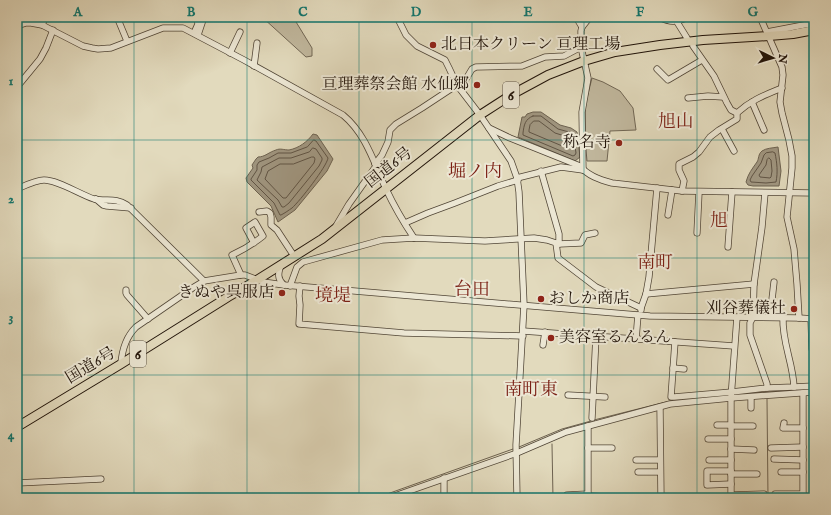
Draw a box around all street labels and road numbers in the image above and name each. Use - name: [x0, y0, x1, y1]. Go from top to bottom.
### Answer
- road number: 6: [503, 82, 519, 108]
- street label: 国道6号: [361, 143, 417, 193]
- road number: 6: [130, 341, 146, 367]
- street label: 国道6号: [62, 343, 120, 389]

